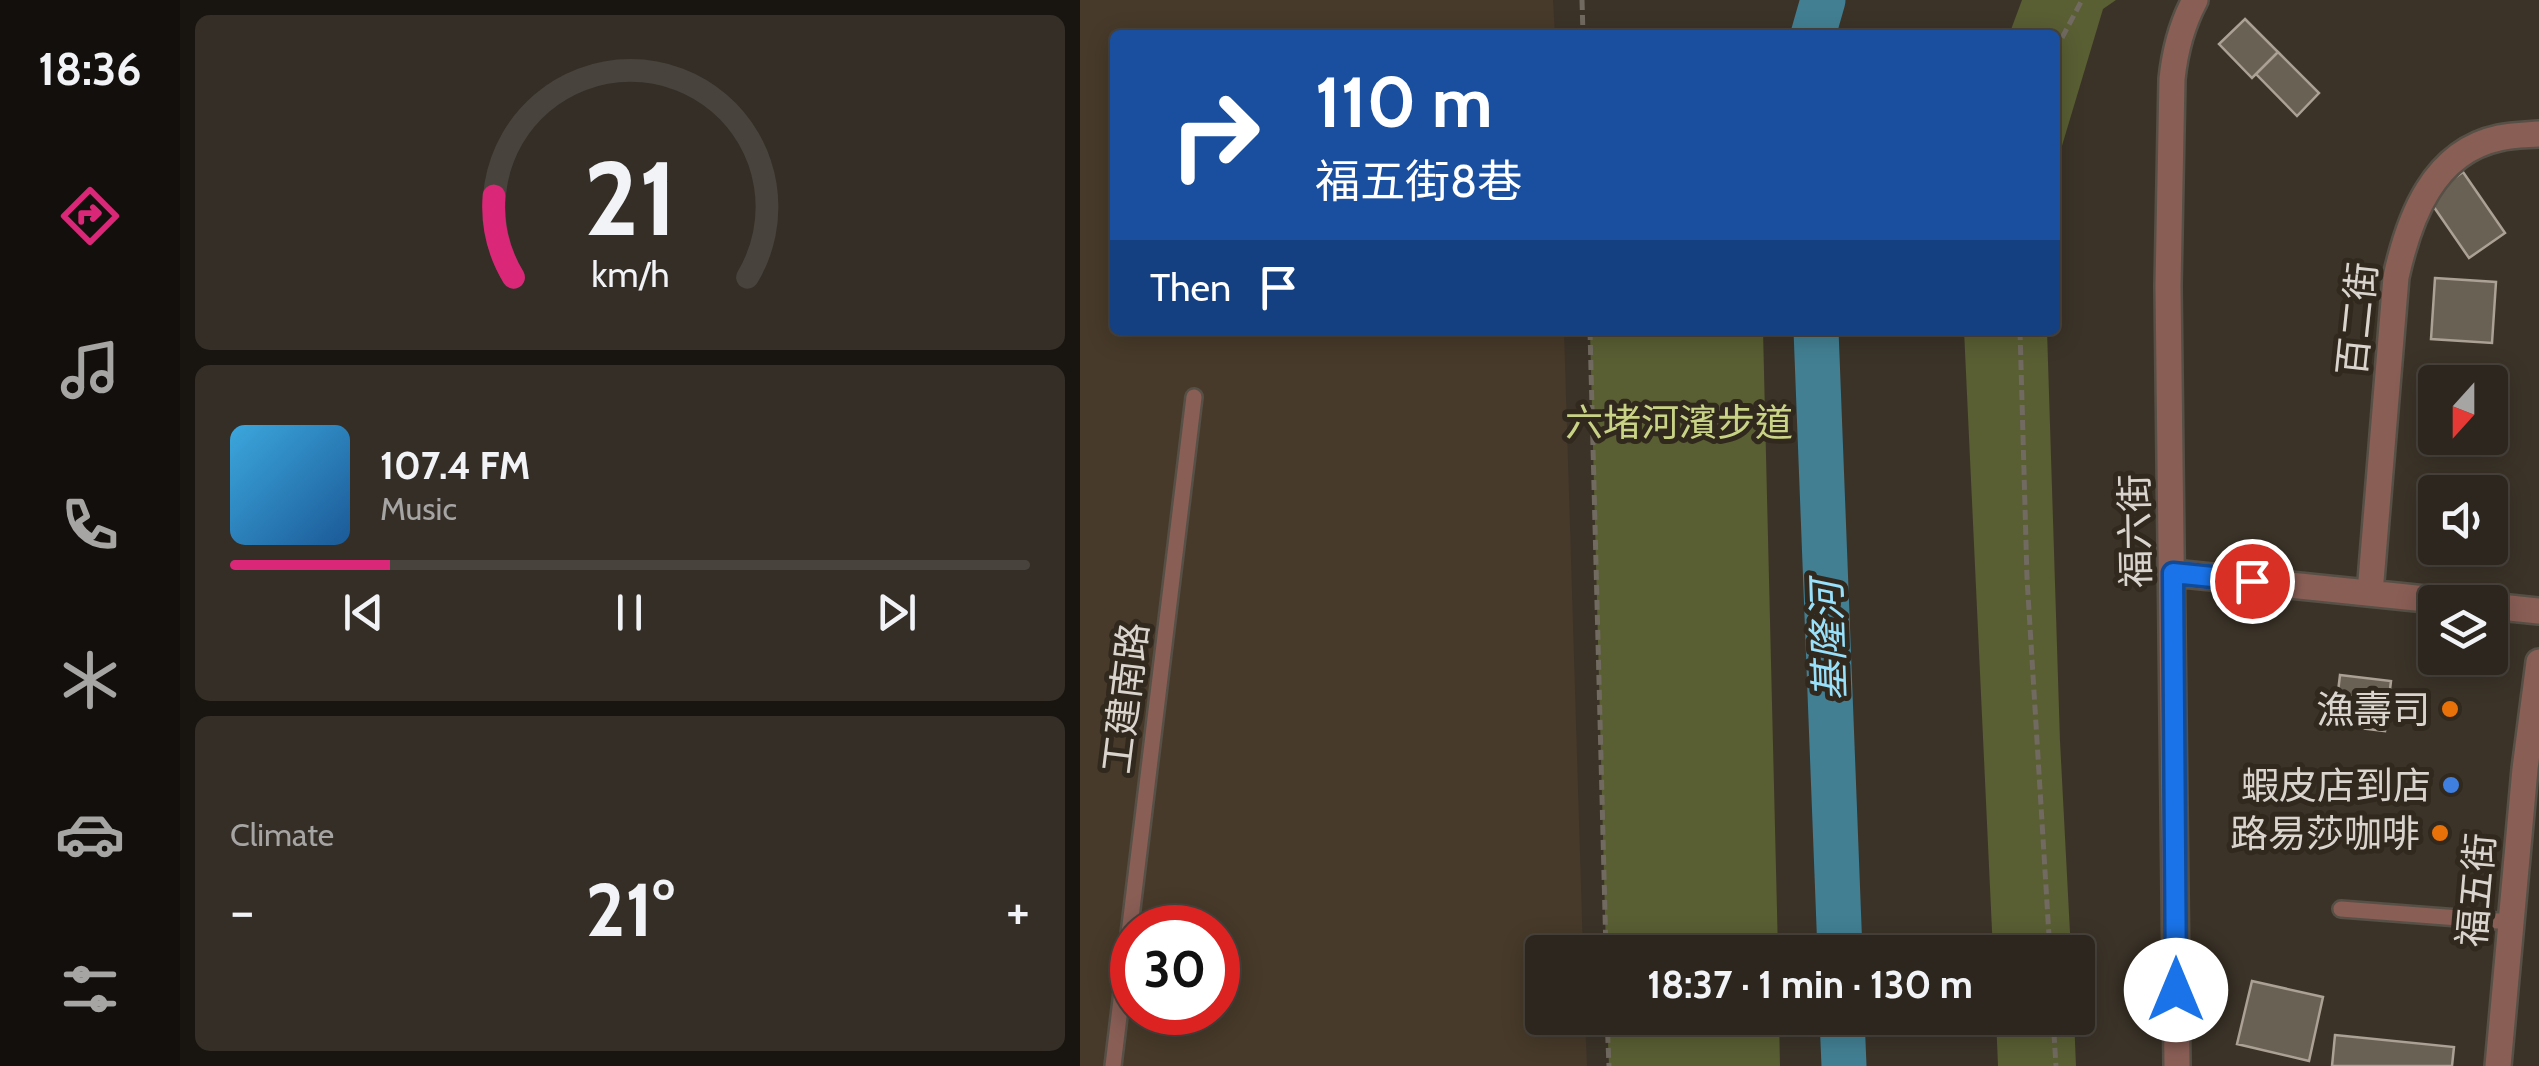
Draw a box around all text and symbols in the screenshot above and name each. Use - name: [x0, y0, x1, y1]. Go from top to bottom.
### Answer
- text: 18:36: [38, 42, 142, 96]
- text: 110 m: [1315, 59, 1493, 145]
- icon: right: [1150, 70, 1280, 200]
- text: 21: [583, 135, 677, 261]
- text: 福五街8巷: [1315, 154, 1522, 208]
- icon: directions: [55, 181, 125, 251]
- text: km/h: [591, 253, 669, 296]
- icon: arrive: [1251, 260, 1306, 315]
- street label: 百二街: [2328, 260, 2386, 378]
- text: Then: [1150, 264, 1231, 311]
- icon: music: [55, 335, 125, 405]
- north arrow: [2418, 365, 2508, 455]
- map controls: [2418, 365, 2508, 675]
- park label: 六堵河濱步道: [1565, 399, 1793, 446]
- text: 107.4 FM: [380, 442, 530, 489]
- street label: 福六街: [2111, 474, 2159, 588]
- button: sound: [2418, 475, 2508, 565]
- text: Music: [380, 489, 457, 528]
- icon: phone: [55, 490, 125, 560]
- pin: [2210, 539, 2295, 624]
- icon: arrive: [2225, 554, 2280, 609]
- water label: 基隆河: [1801, 573, 1855, 702]
- icon: previous: [336, 585, 391, 640]
- icon: pause: [602, 585, 657, 640]
- icon: next: [869, 585, 924, 640]
- button: layers: [2418, 585, 2508, 675]
- street label: 工建南路: [1092, 620, 1158, 776]
- icon: climate: [55, 645, 125, 715]
- place label: 漁壽司: [2316, 686, 2430, 733]
- marker: 漁壽司: [2439, 698, 2461, 720]
- place label: 蝦皮店到店: [2241, 762, 2431, 809]
- marker: 蝦皮店到店: [2440, 774, 2462, 796]
- icon: car: [55, 799, 125, 869]
- place label: 路易莎咖啡: [2230, 810, 2420, 857]
- text: Climate: [230, 815, 334, 854]
- marker: 路易莎咖啡: [2429, 822, 2451, 844]
- street label: 福五街: [2448, 831, 2504, 949]
- text: 21°: [585, 864, 675, 955]
- text: −: [230, 877, 254, 944]
- text: +: [1006, 877, 1030, 944]
- speed limit sign: 30: [1110, 905, 1240, 1035]
- position arrow: [2124, 938, 2228, 1042]
- icon: filters: [55, 954, 125, 1024]
- text: 18:37 · 1 min · 130 m: [1647, 961, 1973, 1008]

